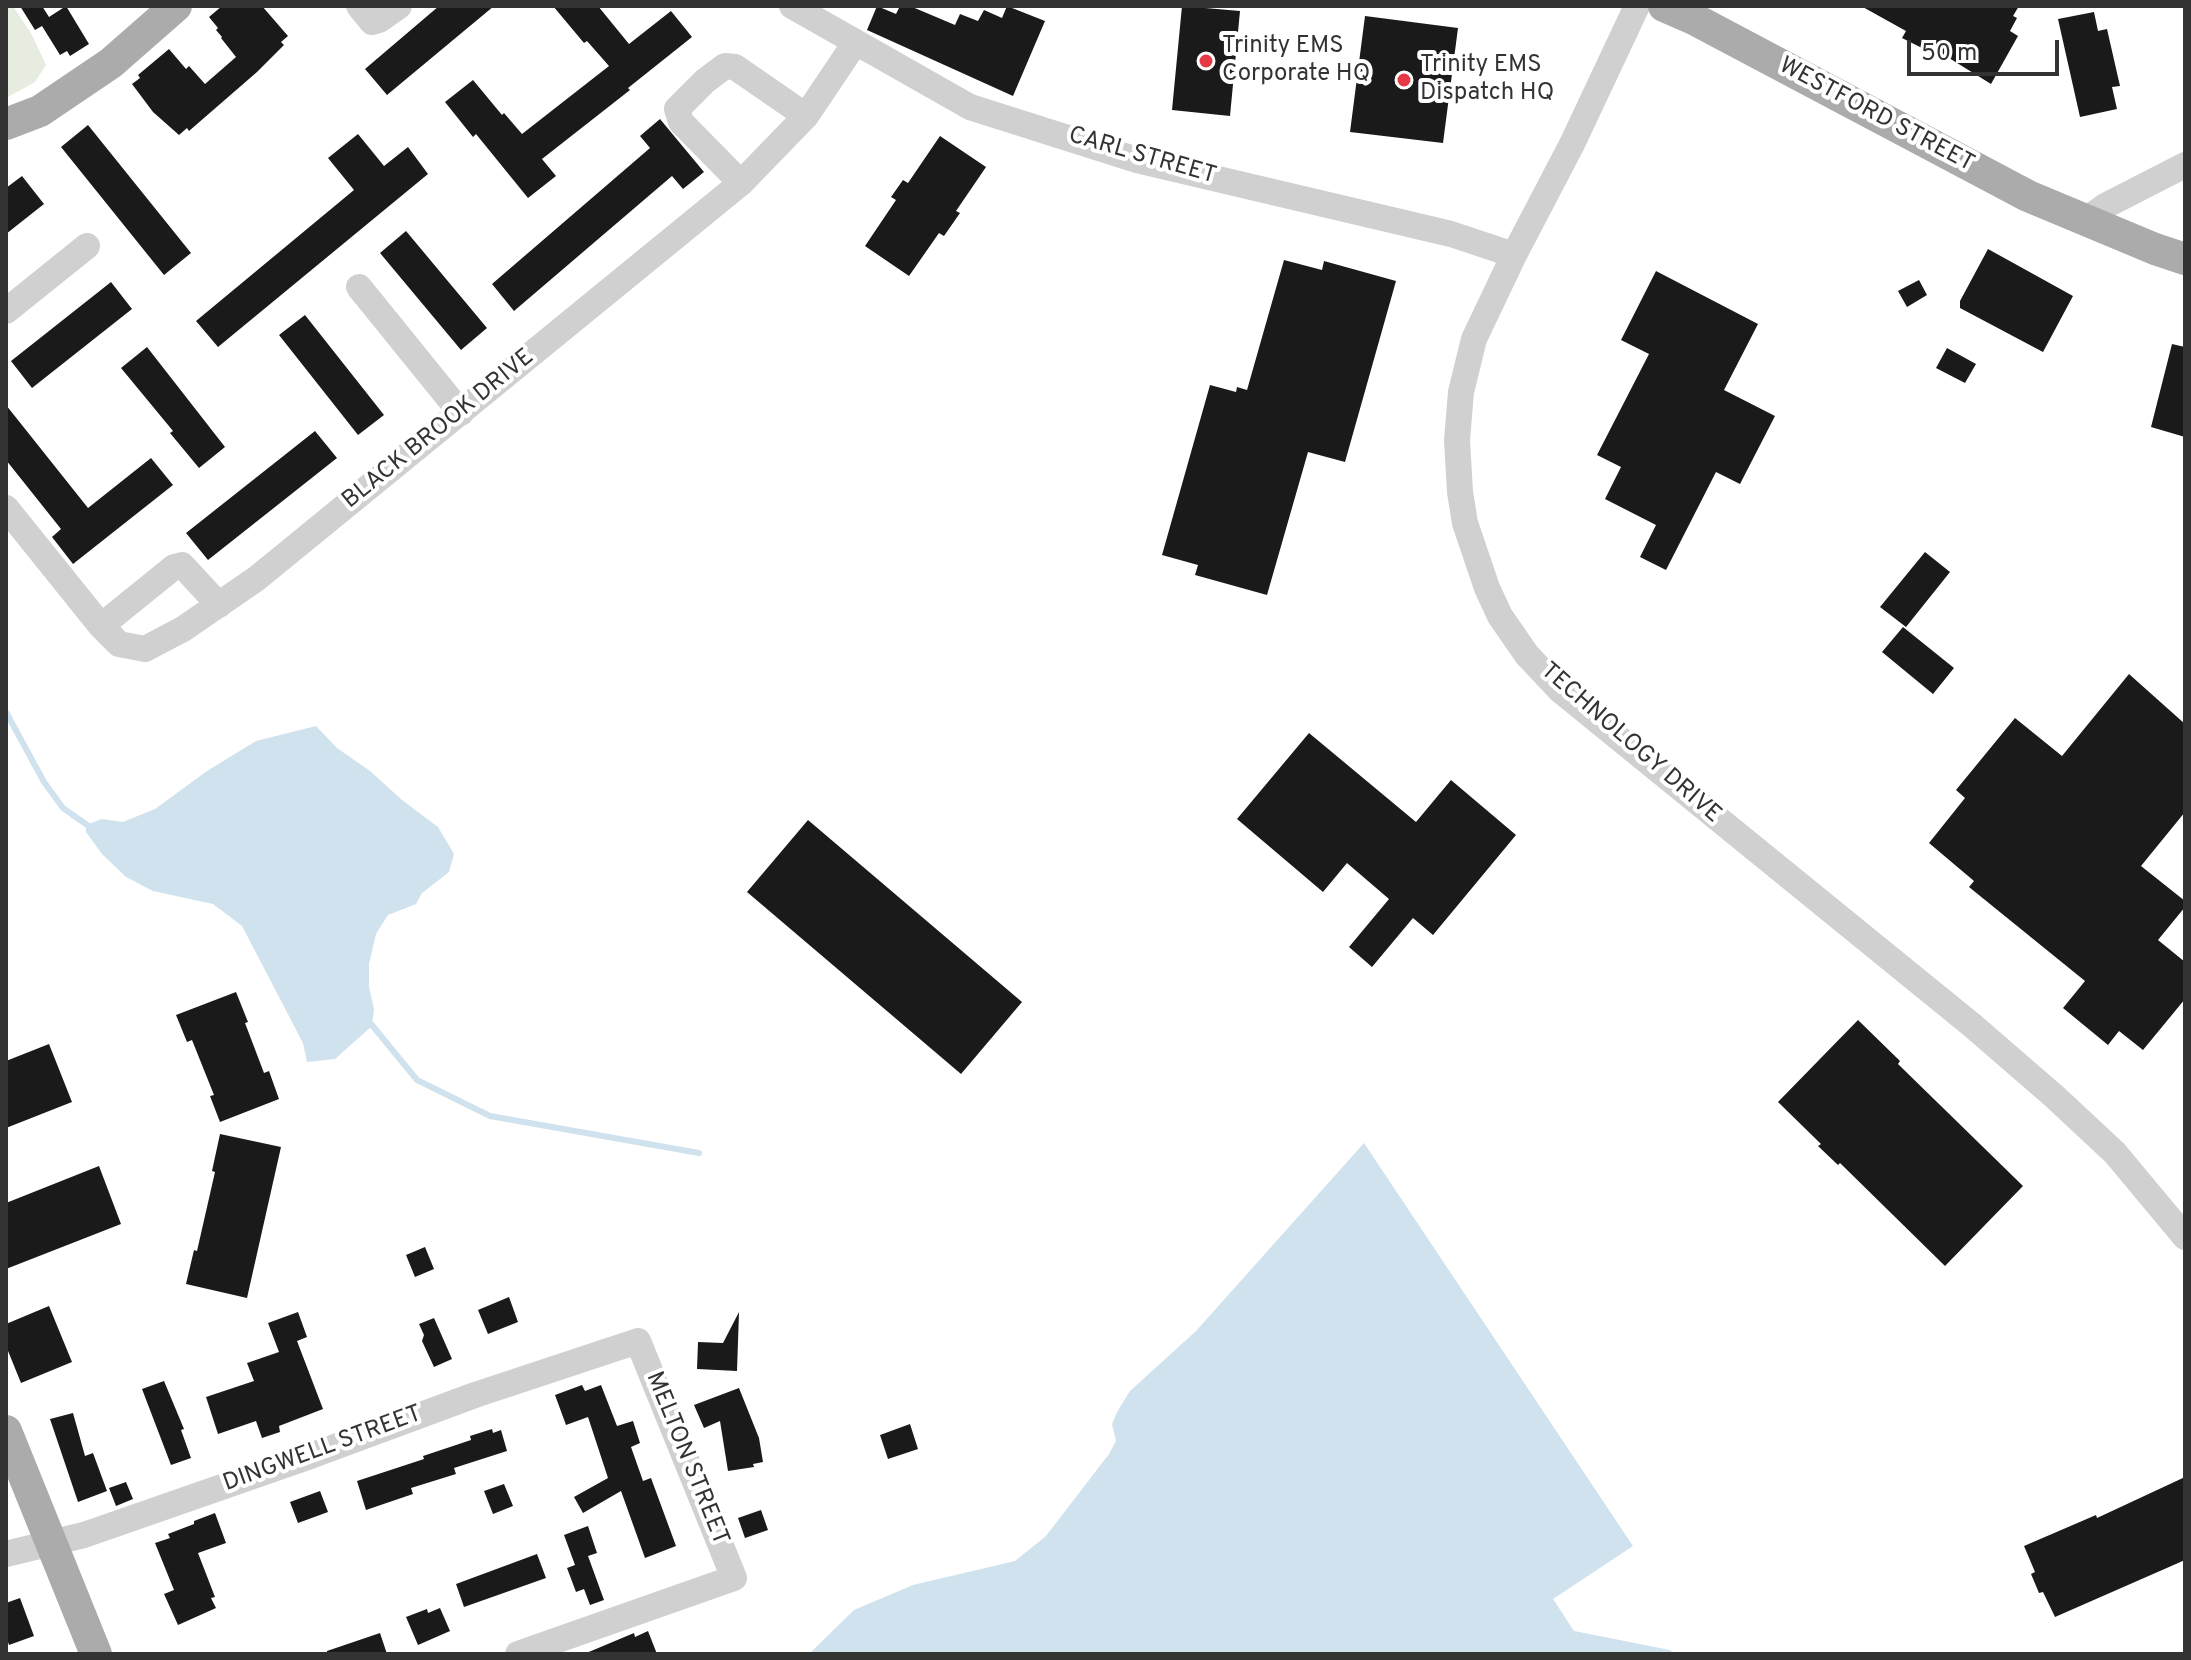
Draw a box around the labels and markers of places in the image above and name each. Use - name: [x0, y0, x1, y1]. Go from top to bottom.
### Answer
- place label: Trinity EMS Corporate HQ: [1222, 33, 1370, 89]
- marker: Trinity EMS Corporate HQ: [1197, 52, 1215, 70]
- place label: Trinity EMS Dispatch HQ: [1420, 52, 1554, 108]
- marker: Trinity EMS Dispatch HQ: [1395, 71, 1413, 89]

